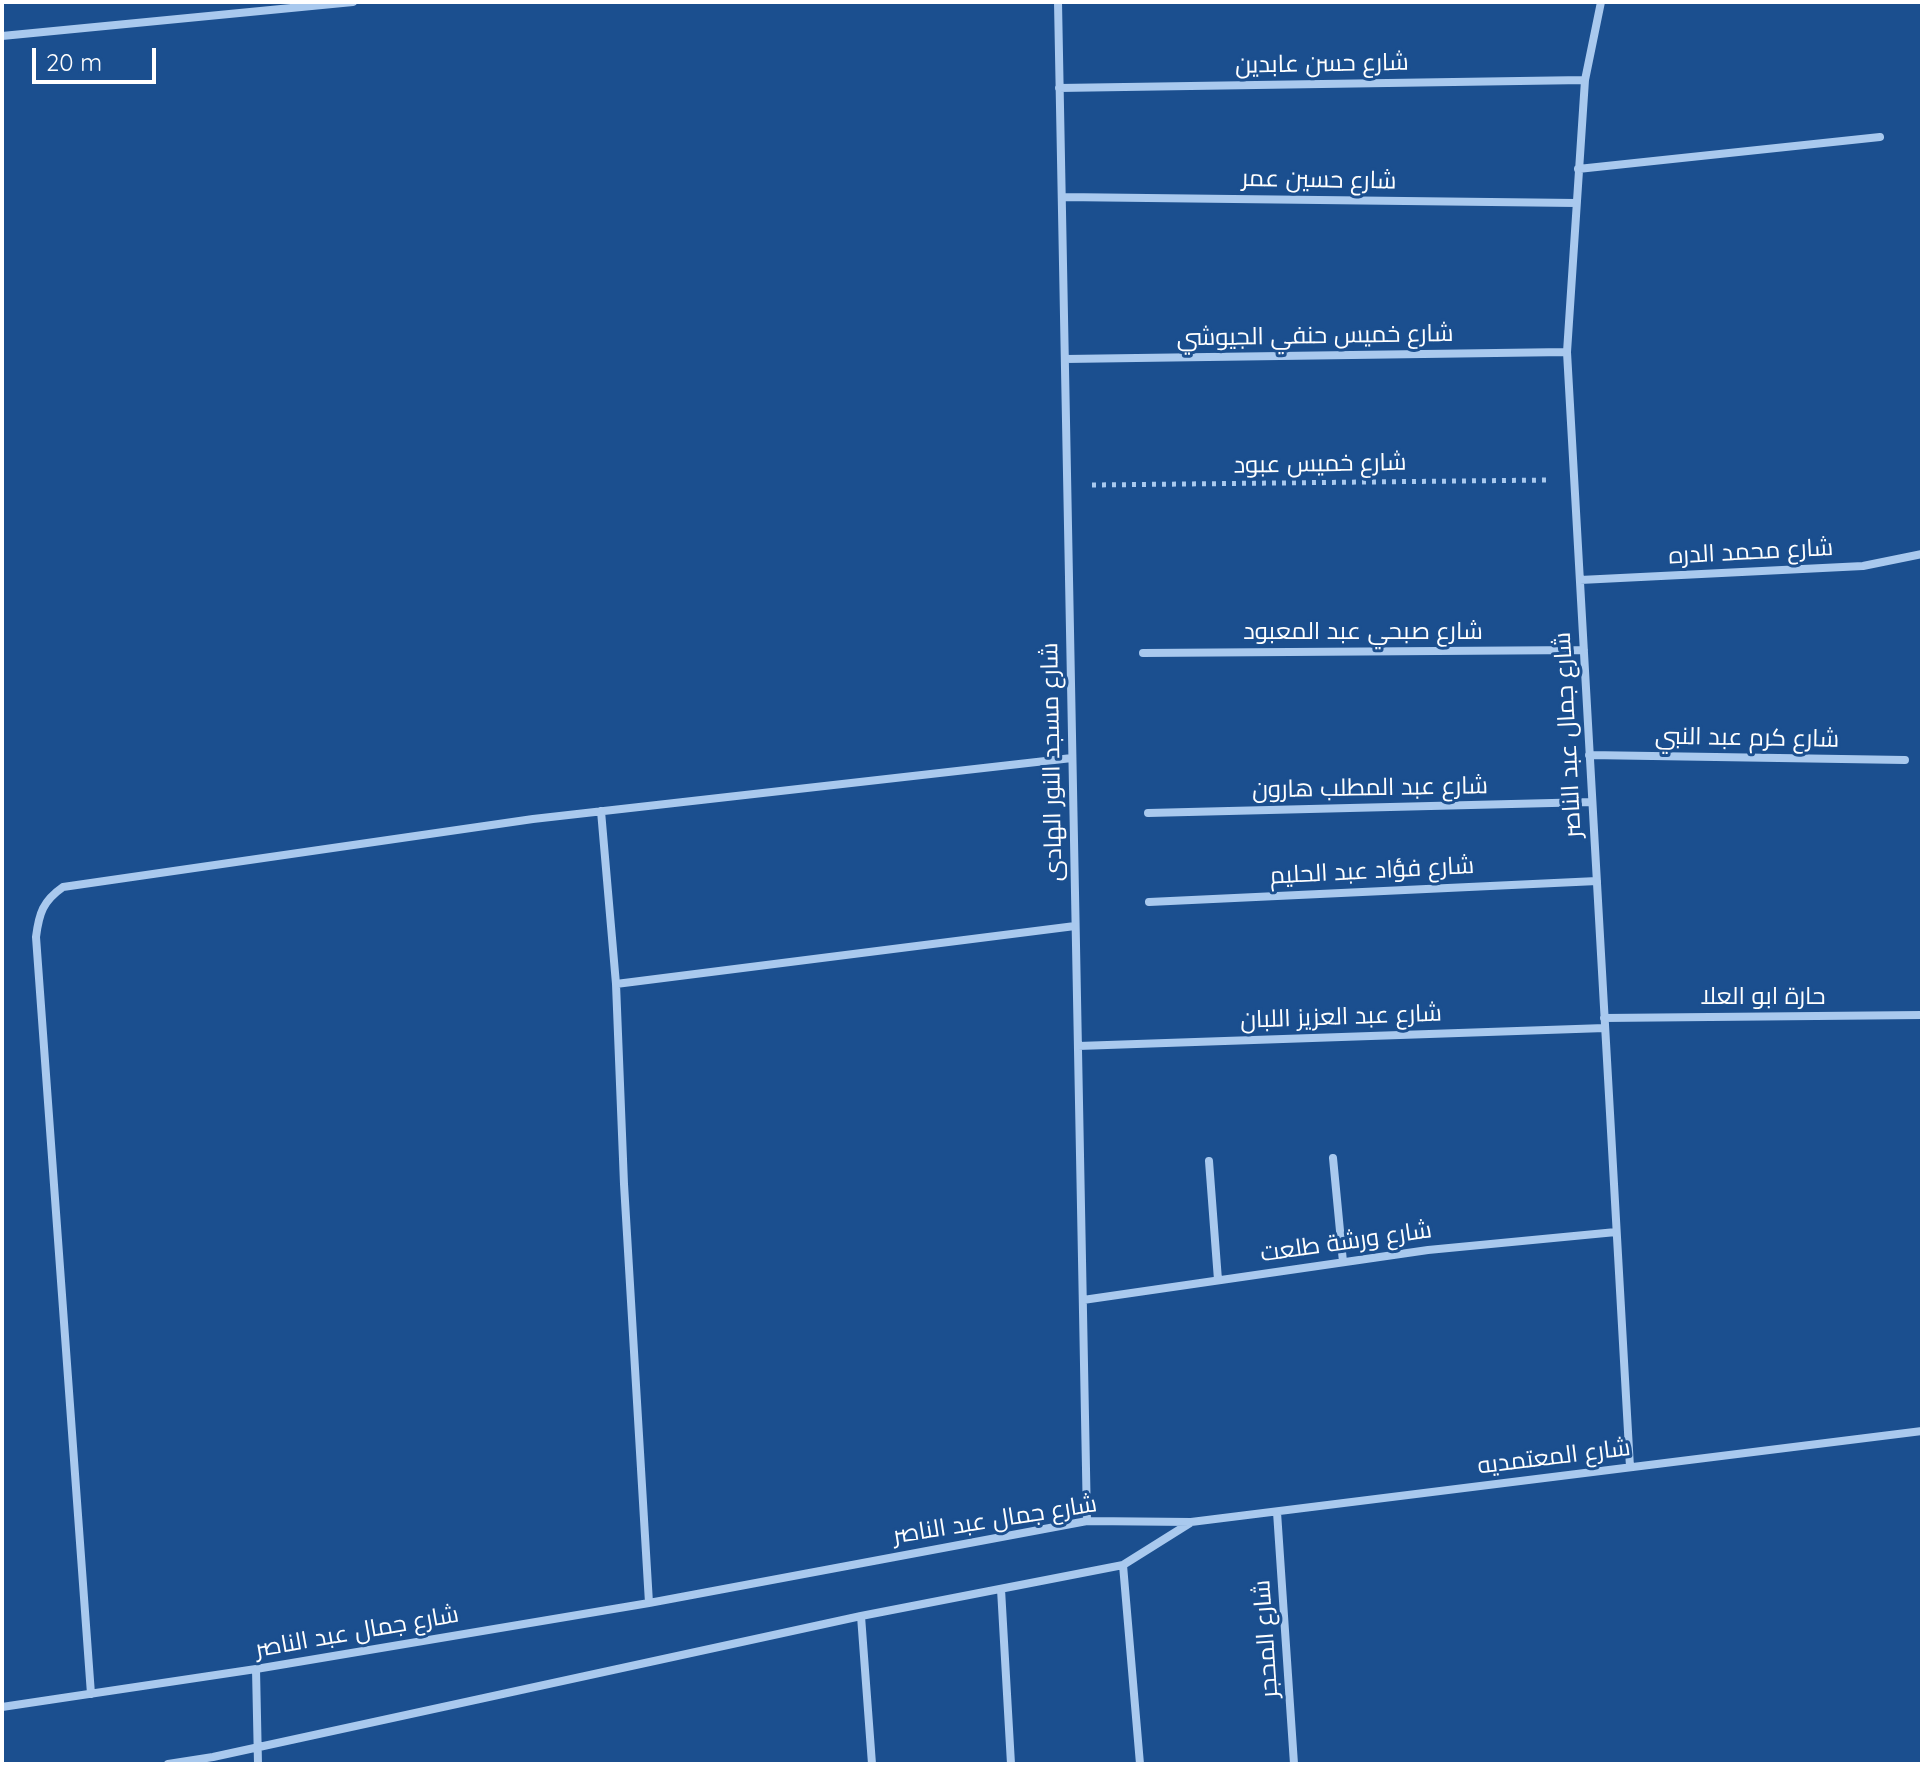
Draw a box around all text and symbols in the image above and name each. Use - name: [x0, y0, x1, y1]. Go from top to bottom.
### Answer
- scale bar: [36, 32, 160, 82]
- text: 20 m: [46, 47, 102, 77]
- street label: شارع حسن عابدين: [1235, 48, 1409, 80]
- street label: شارع حسين عمر: [1241, 164, 1397, 196]
- street label: شارع خميس حنفي الجيوشي: [1176, 319, 1454, 353]
- street label: شارع خميس عبود: [1233, 448, 1407, 480]
- street label: شارع محمد الدره: [1668, 533, 1834, 571]
- street label: شارع صبحي عبد المعبود: [1243, 618, 1483, 646]
- street label: شارع جمال عبد الناصر: [1548, 631, 1588, 839]
- street label: شارع مسجد النور الهادى: [1036, 642, 1068, 882]
- street label: شارع كرم عبد النبي: [1655, 722, 1839, 754]
- street label: شارع عبد المطلب هارون: [1252, 772, 1488, 804]
- street label: شارع فؤاد عبد الحليم: [1269, 851, 1475, 891]
- street label: حارة ابو العلا: [1701, 983, 1825, 1011]
- street label: شارع عبد العزيز اللبان: [1240, 999, 1442, 1035]
- street label: شارع ورشة طلعت: [1258, 1216, 1434, 1268]
- street label: شارع المعتمديه: [1476, 1433, 1632, 1481]
- street label: شارع جمال عبد الناصر: [891, 1490, 1099, 1550]
- street label: شارع المحجر: [1248, 1579, 1284, 1699]
- street label: شارع جمال عبد الناصر: [253, 1600, 461, 1664]

